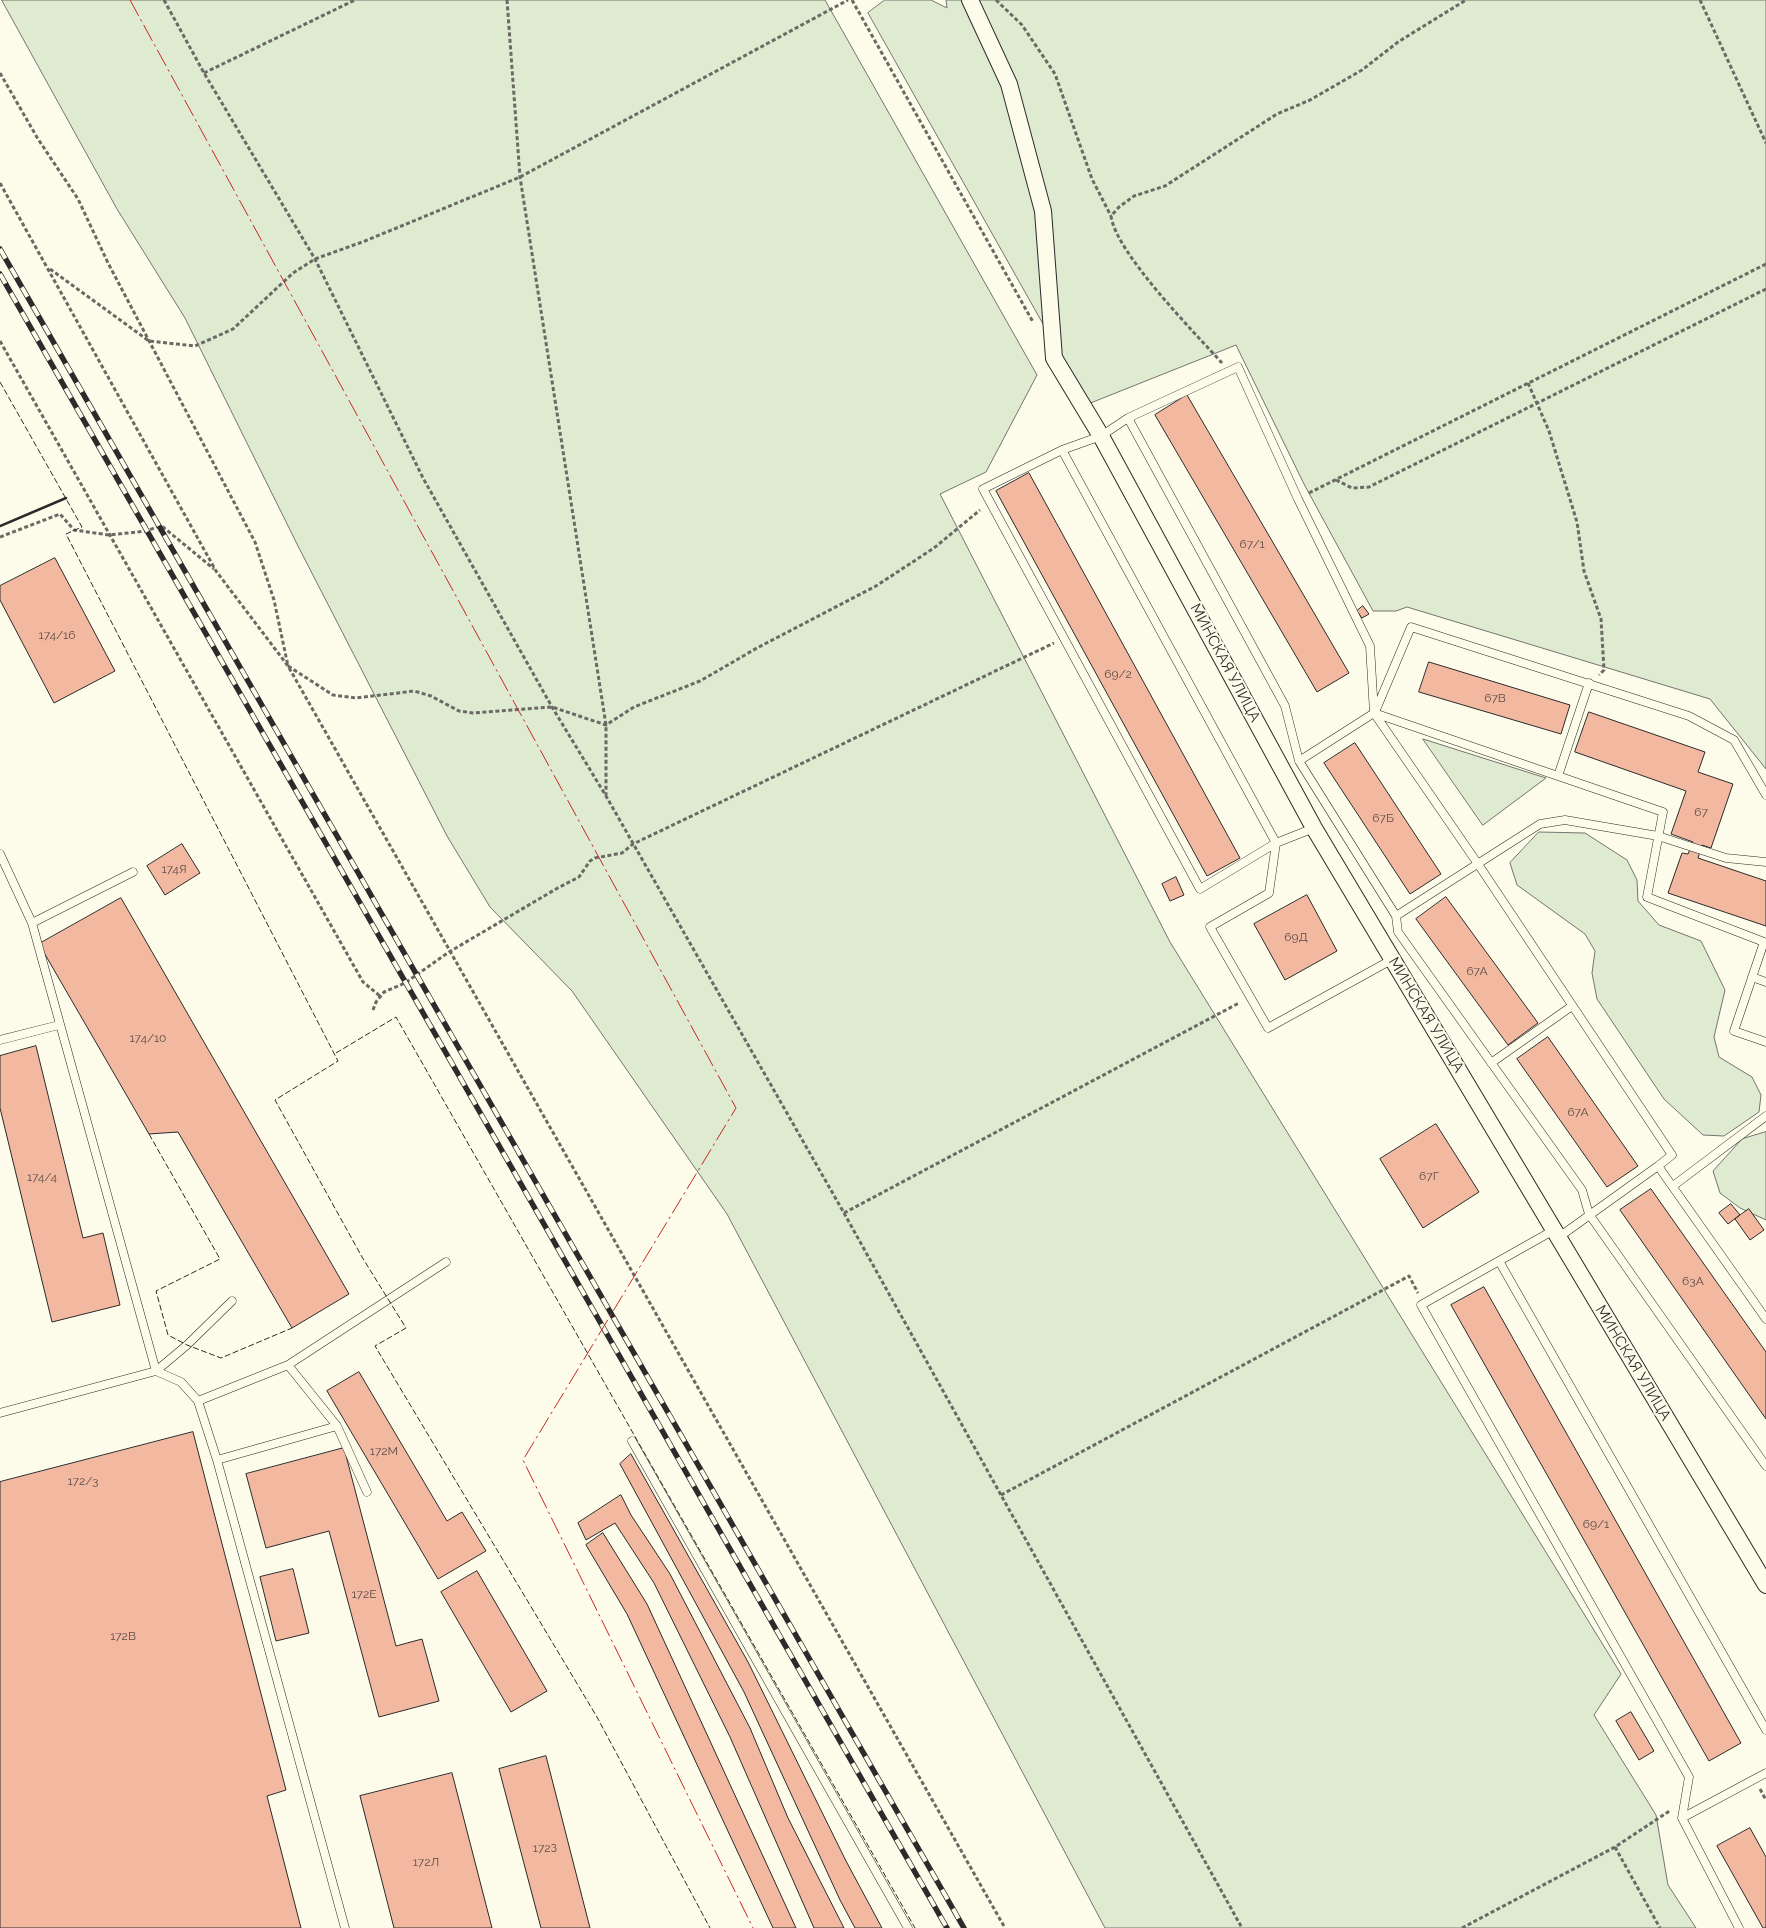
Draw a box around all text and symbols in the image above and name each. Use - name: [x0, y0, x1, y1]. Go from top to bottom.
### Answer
- house number: 67/1: [1239, 537, 1265, 551]
- street label: МИНСКАЯ УЛИЦА: [1186, 601, 1264, 725]
- house number: 174/16: [39, 628, 75, 642]
- house number: 69/2: [1104, 667, 1132, 681]
- house number: 67В: [1484, 691, 1506, 705]
- house number: 67: [1694, 805, 1708, 819]
- house number: 67Б: [1372, 811, 1394, 825]
- house number: 174Я: [161, 862, 187, 876]
- house number: 69Д: [1284, 930, 1308, 944]
- street label: МИНСКАЯ УЛИЦА: [1384, 954, 1468, 1076]
- house number: 67А: [1466, 964, 1488, 978]
- house number: 174/10: [130, 1031, 166, 1045]
- house number: 67А: [1567, 1105, 1589, 1119]
- house number: 67Г: [1419, 1169, 1439, 1183]
- house number: 174/4: [27, 1170, 57, 1184]
- house number: 63А: [1682, 1274, 1704, 1288]
- street label: МИНСКАЯ УЛИЦА: [1591, 1302, 1675, 1424]
- house number: 172М: [370, 1444, 398, 1458]
- house number: 172/3: [67, 1474, 99, 1488]
- house number: 69/1: [1583, 1517, 1609, 1531]
- house number: 172Е: [351, 1587, 377, 1601]
- house number: 172В: [110, 1629, 136, 1643]
- house number: 172З: [533, 1841, 557, 1855]
- house number: 172Л: [413, 1855, 439, 1869]

